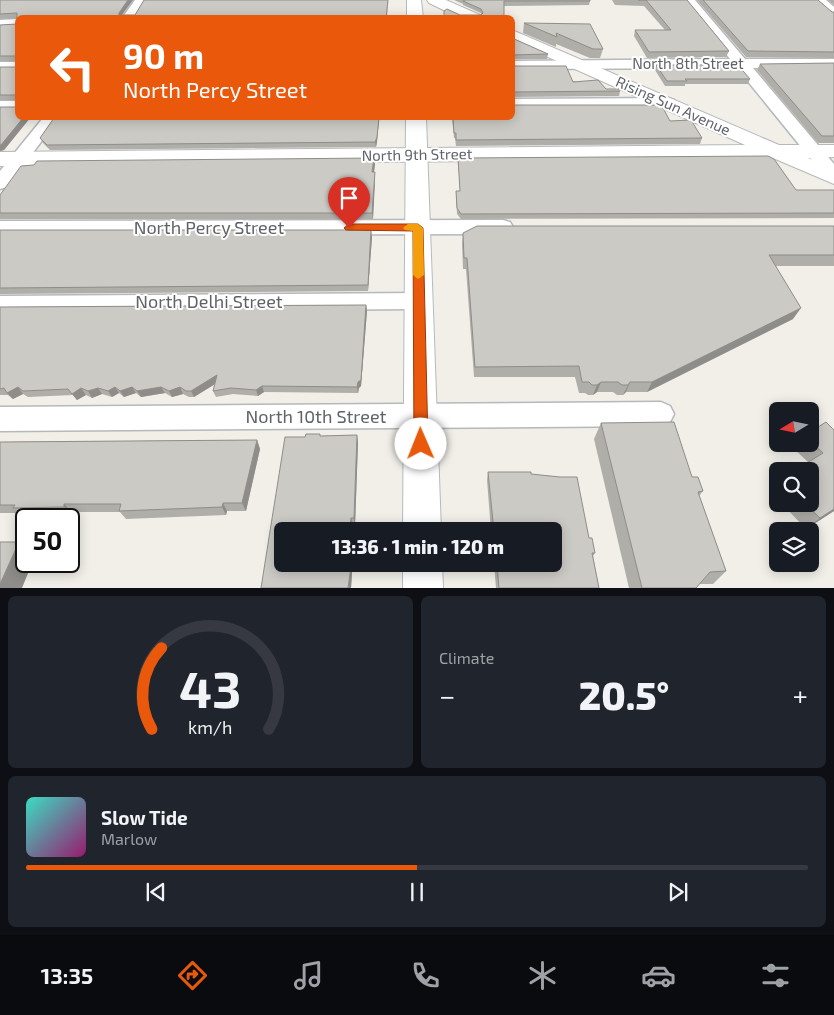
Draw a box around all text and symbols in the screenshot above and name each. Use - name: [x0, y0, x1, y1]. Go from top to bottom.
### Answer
- text: 90 m: [123, 34, 204, 76]
- icon: left: [40, 35, 105, 100]
- street label: North 8th Street: [632, 54, 744, 72]
- street label: Rising Sun Avenue: [613, 72, 734, 138]
- text: North Percy Street: [123, 76, 307, 102]
- street label: North 9th Street: [361, 144, 473, 164]
- pin: [328, 177, 370, 228]
- icon: arrive: [335, 184, 363, 212]
- street label: North Percy Street: [134, 216, 284, 238]
- street label: North Delhi Street: [135, 290, 283, 312]
- north arrow: [769, 402, 819, 452]
- map controls: [769, 402, 819, 572]
- street label: North 10th Street: [246, 405, 387, 427]
- position arrow: [394, 417, 446, 469]
- button: search: [769, 462, 819, 512]
- speed limit sign: 50: [15, 508, 80, 573]
- button: layers: [769, 522, 819, 572]
- text: 13:36 · 1 min · 120 m: [332, 535, 504, 558]
- text: Climate: [439, 648, 494, 667]
- text: 43: [179, 656, 242, 718]
- text: 20.5°: [579, 672, 669, 718]
- text: −: [439, 678, 455, 712]
- text: +: [793, 678, 808, 712]
- text: km/h: [188, 716, 233, 738]
- text: Slow Tide: [101, 806, 188, 829]
- text: Marlow: [101, 829, 157, 848]
- icon: previous: [142, 878, 170, 906]
- icon: pause: [403, 878, 431, 906]
- icon: next: [664, 878, 692, 906]
- icon: directions: [175, 958, 210, 993]
- icon: music: [291, 958, 326, 993]
- icon: phone: [408, 958, 443, 993]
- icon: climate: [525, 958, 560, 993]
- icon: car: [641, 958, 676, 993]
- icon: filters: [758, 958, 793, 993]
- text: 13:35: [41, 962, 93, 988]

